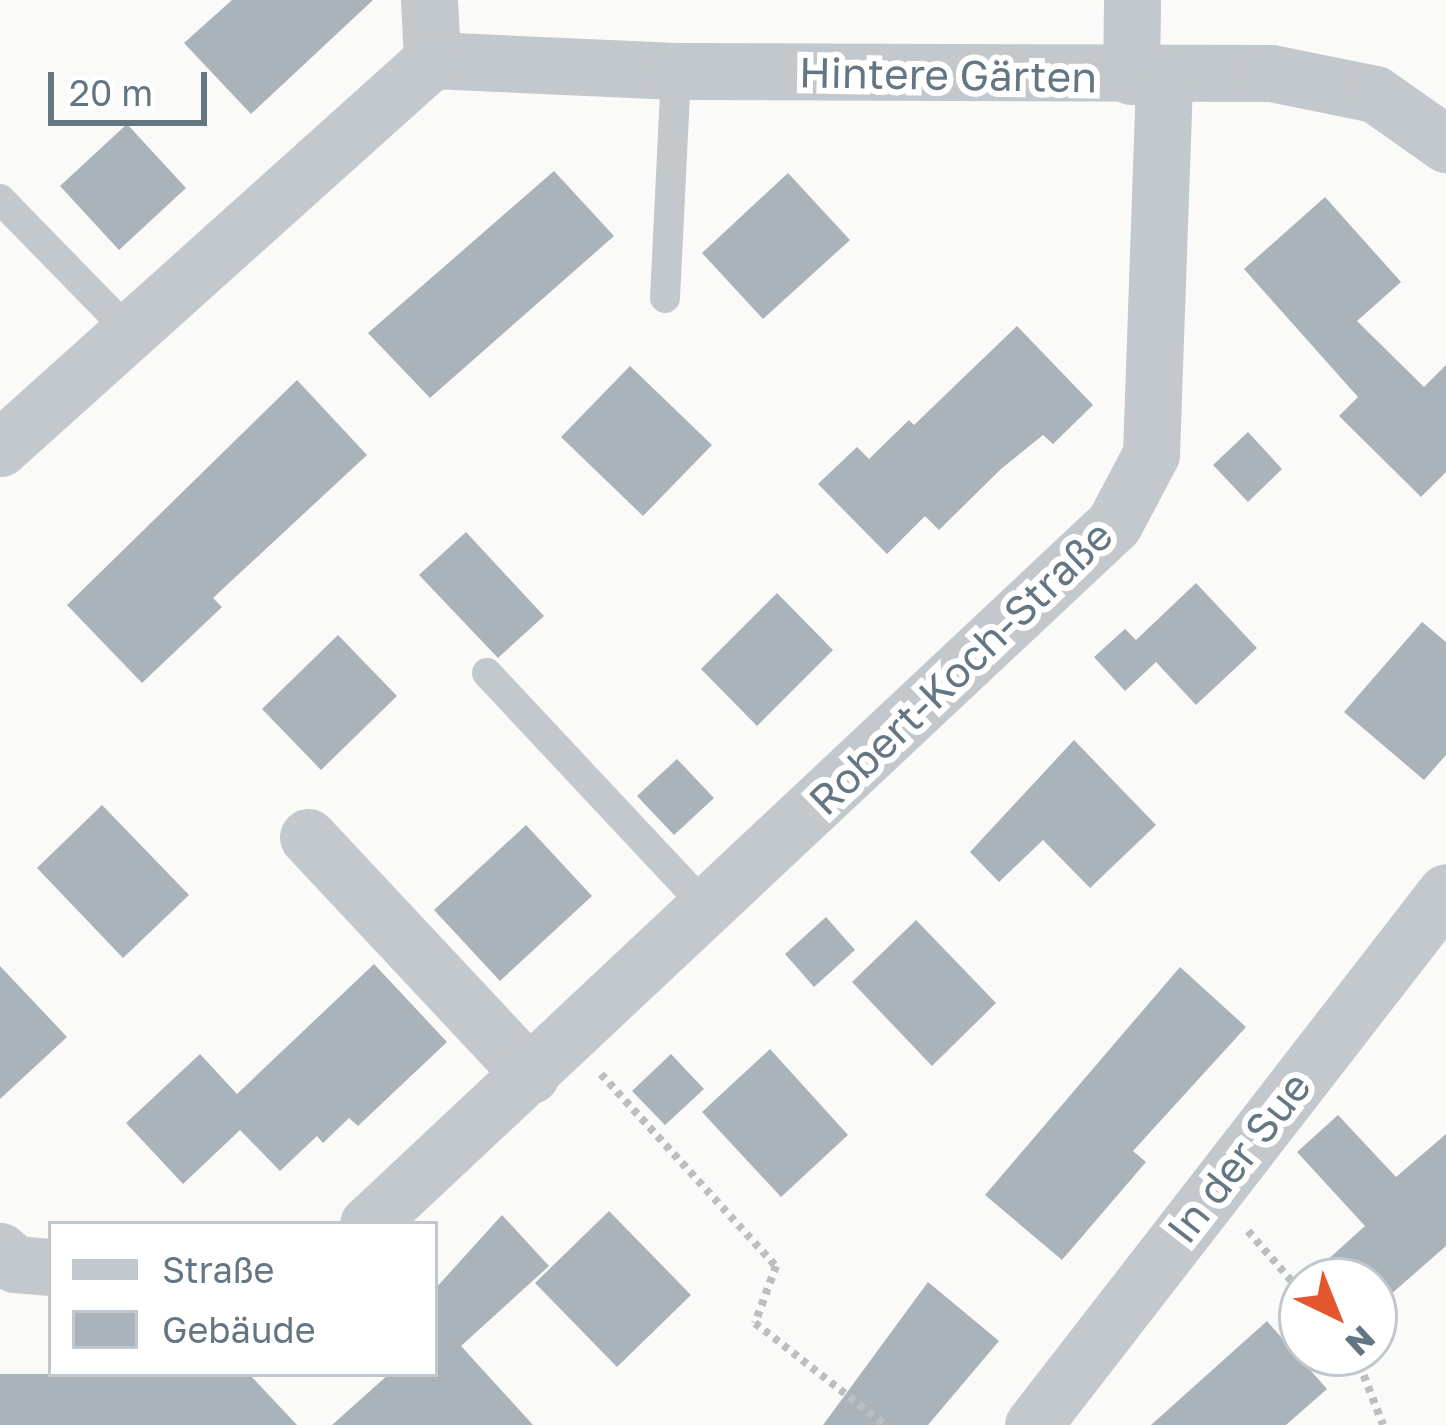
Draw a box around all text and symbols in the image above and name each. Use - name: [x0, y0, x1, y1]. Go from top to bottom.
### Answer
- street label: Hintere Gärten: [799, 46, 1097, 102]
- scale bar: [54, 48, 213, 122]
- text: 20 m: [69, 71, 153, 114]
- street label: Robert-Koch-Straße: [798, 509, 1122, 825]
- street label: In der Sue: [1156, 1061, 1320, 1253]
- legend: [48, 1221, 438, 1377]
- text: Straße: [162, 1248, 275, 1291]
- north arrow: [1278, 1257, 1398, 1377]
- text: Gebäude: [162, 1308, 316, 1351]
- text: N: [1338, 1319, 1383, 1364]

